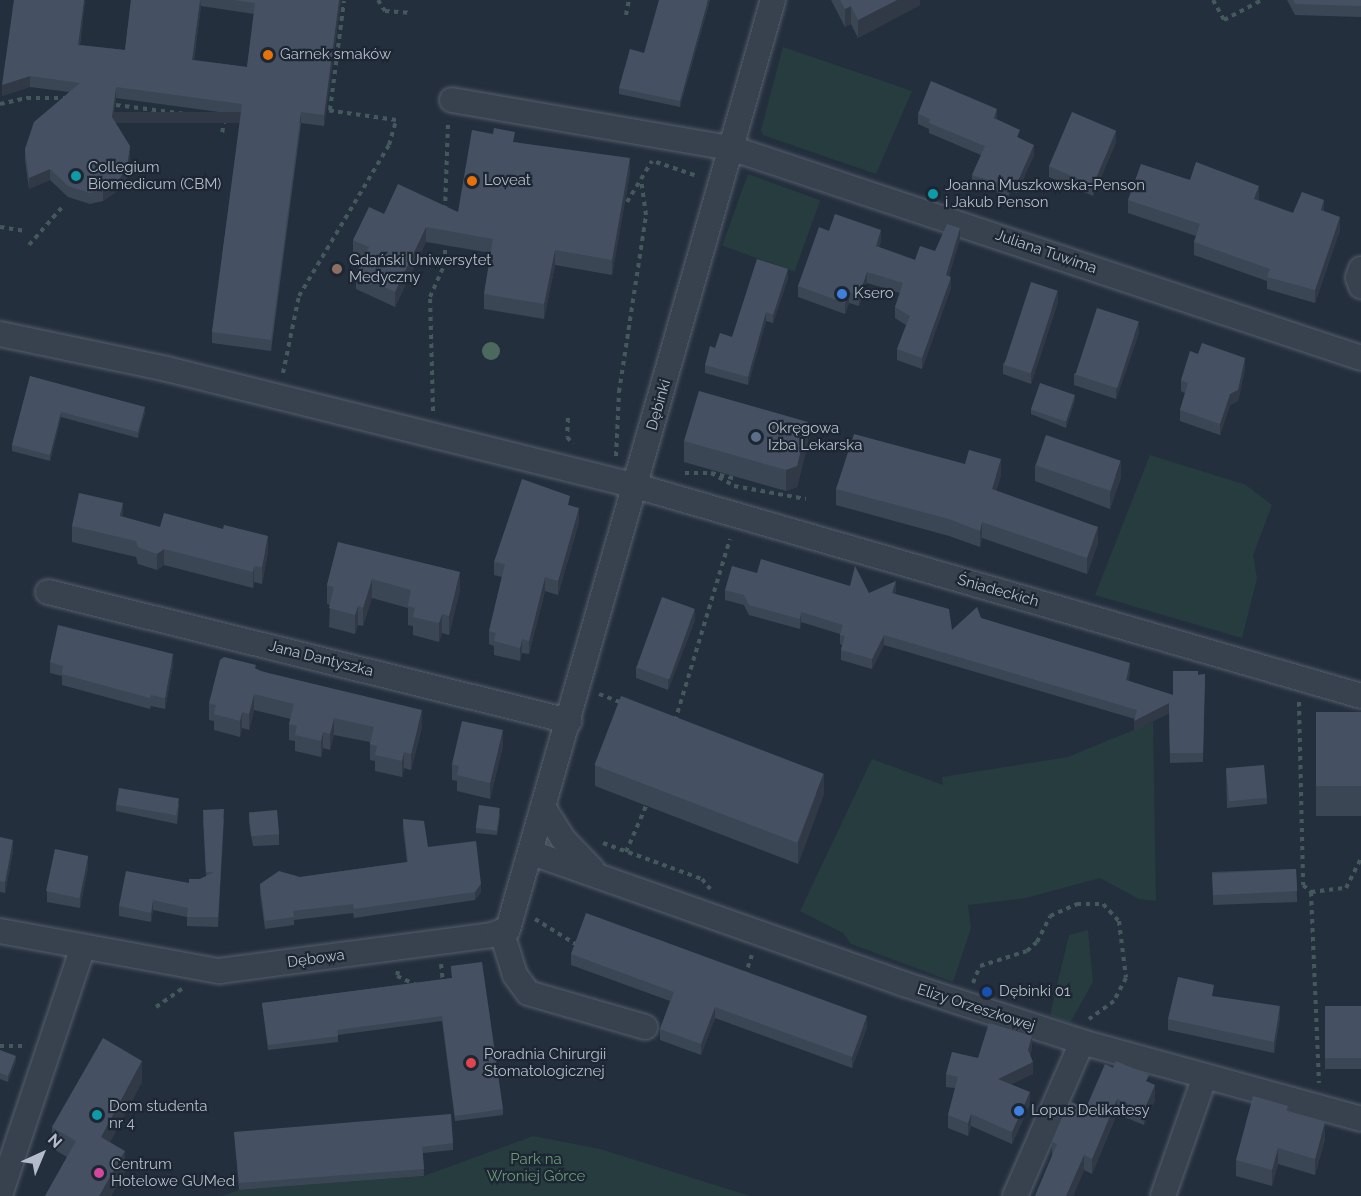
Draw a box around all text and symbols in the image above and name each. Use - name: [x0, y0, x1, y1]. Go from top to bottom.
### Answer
- place label: Garnek smaków: [280, 46, 391, 64]
- marker: Garnek smaków: [261, 48, 275, 62]
- place label: Collegium Biomedicum (CBM): [88, 158, 221, 193]
- marker: Collegium Biomedicum (CBM): [69, 169, 83, 183]
- place label: Loveat: [484, 172, 531, 190]
- marker: Loveat: [465, 174, 479, 188]
- place label: Joanna Muszkowska-Penson i Jakub Penson: [945, 176, 1145, 211]
- marker: Joanna Muszkowska-Penson i Jakub Penson: [926, 187, 940, 201]
- street label: Juliana Tuwima: [993, 226, 1099, 278]
- place label: Gdański Uniwersytet Medyczny: [349, 251, 491, 286]
- marker: Gdański Uniwersytet Medyczny: [330, 262, 344, 276]
- place label: Ksero: [854, 285, 894, 303]
- marker: Ksero: [835, 287, 849, 301]
- street label: Dębinki: [643, 378, 675, 432]
- place label: Okręgowa Izba Lekarska: [768, 419, 862, 454]
- marker: Okręgowa Izba Lekarska: [749, 430, 763, 444]
- street label: Śniadeckich: [955, 571, 1041, 611]
- street label: Jana Dantyszka: [267, 637, 375, 681]
- street label: Dębowa: [286, 946, 346, 972]
- street label: Elizy Orzeszkowej: [915, 980, 1037, 1036]
- place label: Dębinki 01: [999, 983, 1070, 1001]
- marker: Dębinki 01: [980, 985, 994, 999]
- place label: Poradnia Chirurgii Stomatologicznej: [484, 1045, 606, 1080]
- marker: Poradnia Chirurgii Stomatologicznej: [462, 1054, 480, 1072]
- place label: Dom studenta nr 4: [109, 1097, 207, 1132]
- place label: Lopus Delikatesy: [1031, 1102, 1150, 1120]
- marker: Lopus Delikatesy: [1012, 1104, 1026, 1118]
- marker: Dom studenta nr 4: [90, 1108, 104, 1122]
- north arrow: [12, 1124, 72, 1184]
- text: N: [44, 1130, 66, 1152]
- park label: Park na Wroniej Górce: [487, 1150, 585, 1185]
- place label: Centrum Hotelowe GUMed: [111, 1155, 235, 1190]
- marker: Centrum Hotelowe GUMed: [92, 1166, 106, 1180]

